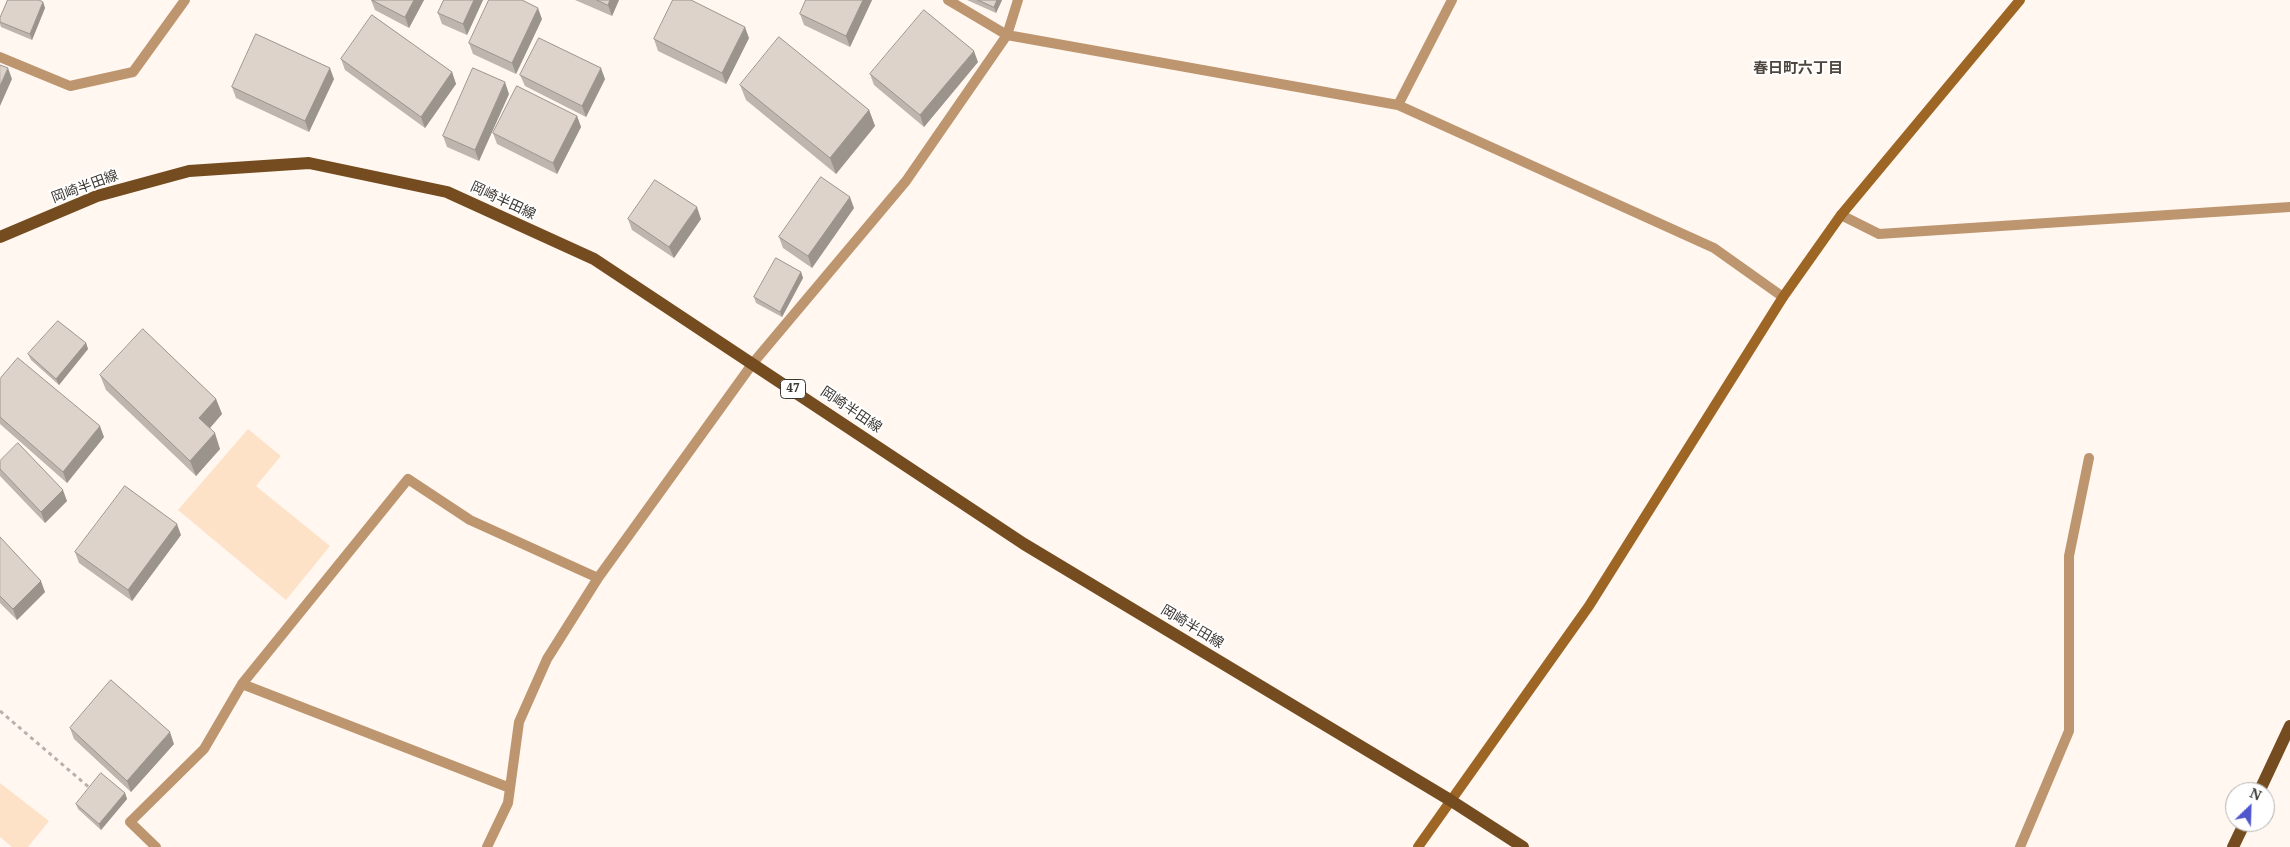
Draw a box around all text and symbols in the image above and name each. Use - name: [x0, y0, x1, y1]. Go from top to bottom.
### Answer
- district label: 春日町六丁目: [1753, 60, 1843, 78]
- street label: 岡崎半田線: [49, 167, 121, 207]
- street label: 岡崎半田線: [468, 179, 538, 223]
- road number: 47: [780, 379, 806, 398]
- street label: 岡崎半田線: [817, 383, 885, 437]
- street label: 岡崎半田線: [1158, 602, 1226, 652]
- north arrow: [2225, 782, 2275, 832]
- text: N: [2247, 783, 2265, 805]

